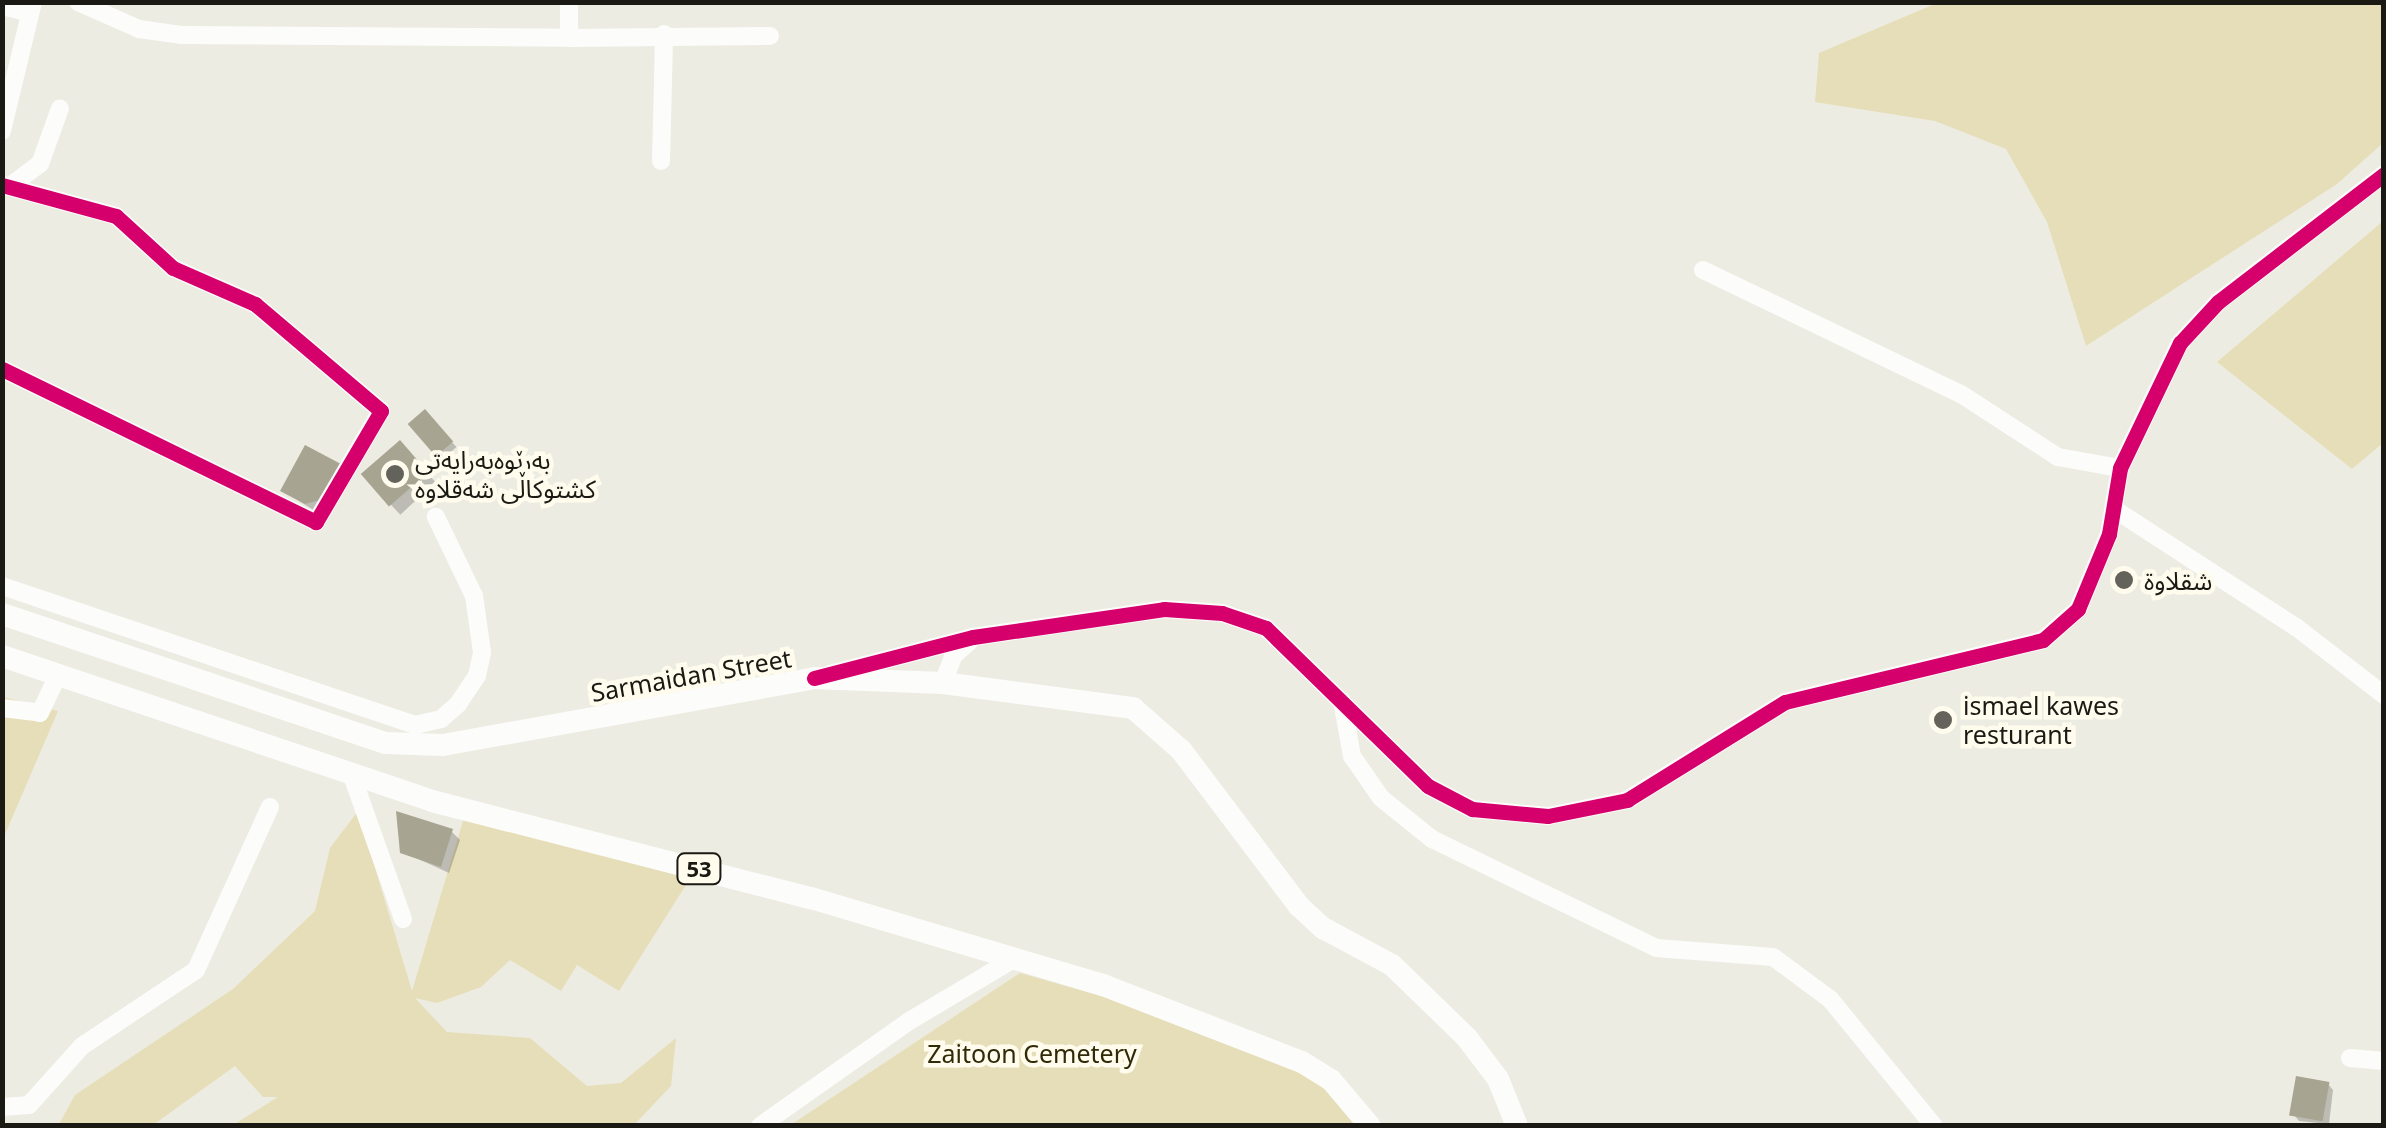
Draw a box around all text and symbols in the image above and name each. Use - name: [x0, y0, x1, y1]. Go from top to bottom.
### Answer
- place label: بەڕێوەبەرایەتی کشتوکاڵی شەقلاوە: [415, 445, 596, 504]
- marker: بەڕێوەبەرایەتی کشتوکاڵی شەقلاوە: [384, 463, 406, 485]
- place label: شقلاوة: [2144, 565, 2212, 595]
- marker: شقلاوة: [2113, 569, 2135, 591]
- street label: Sarmaidan Street: [588, 643, 794, 707]
- place label: ismael kawes resturant: [1963, 691, 2119, 750]
- marker: ismael kawes resturant: [1932, 709, 1954, 731]
- road number: 53: [674, 852, 724, 886]
- park label: Zaitoon Cemetery: [927, 1038, 1137, 1068]

